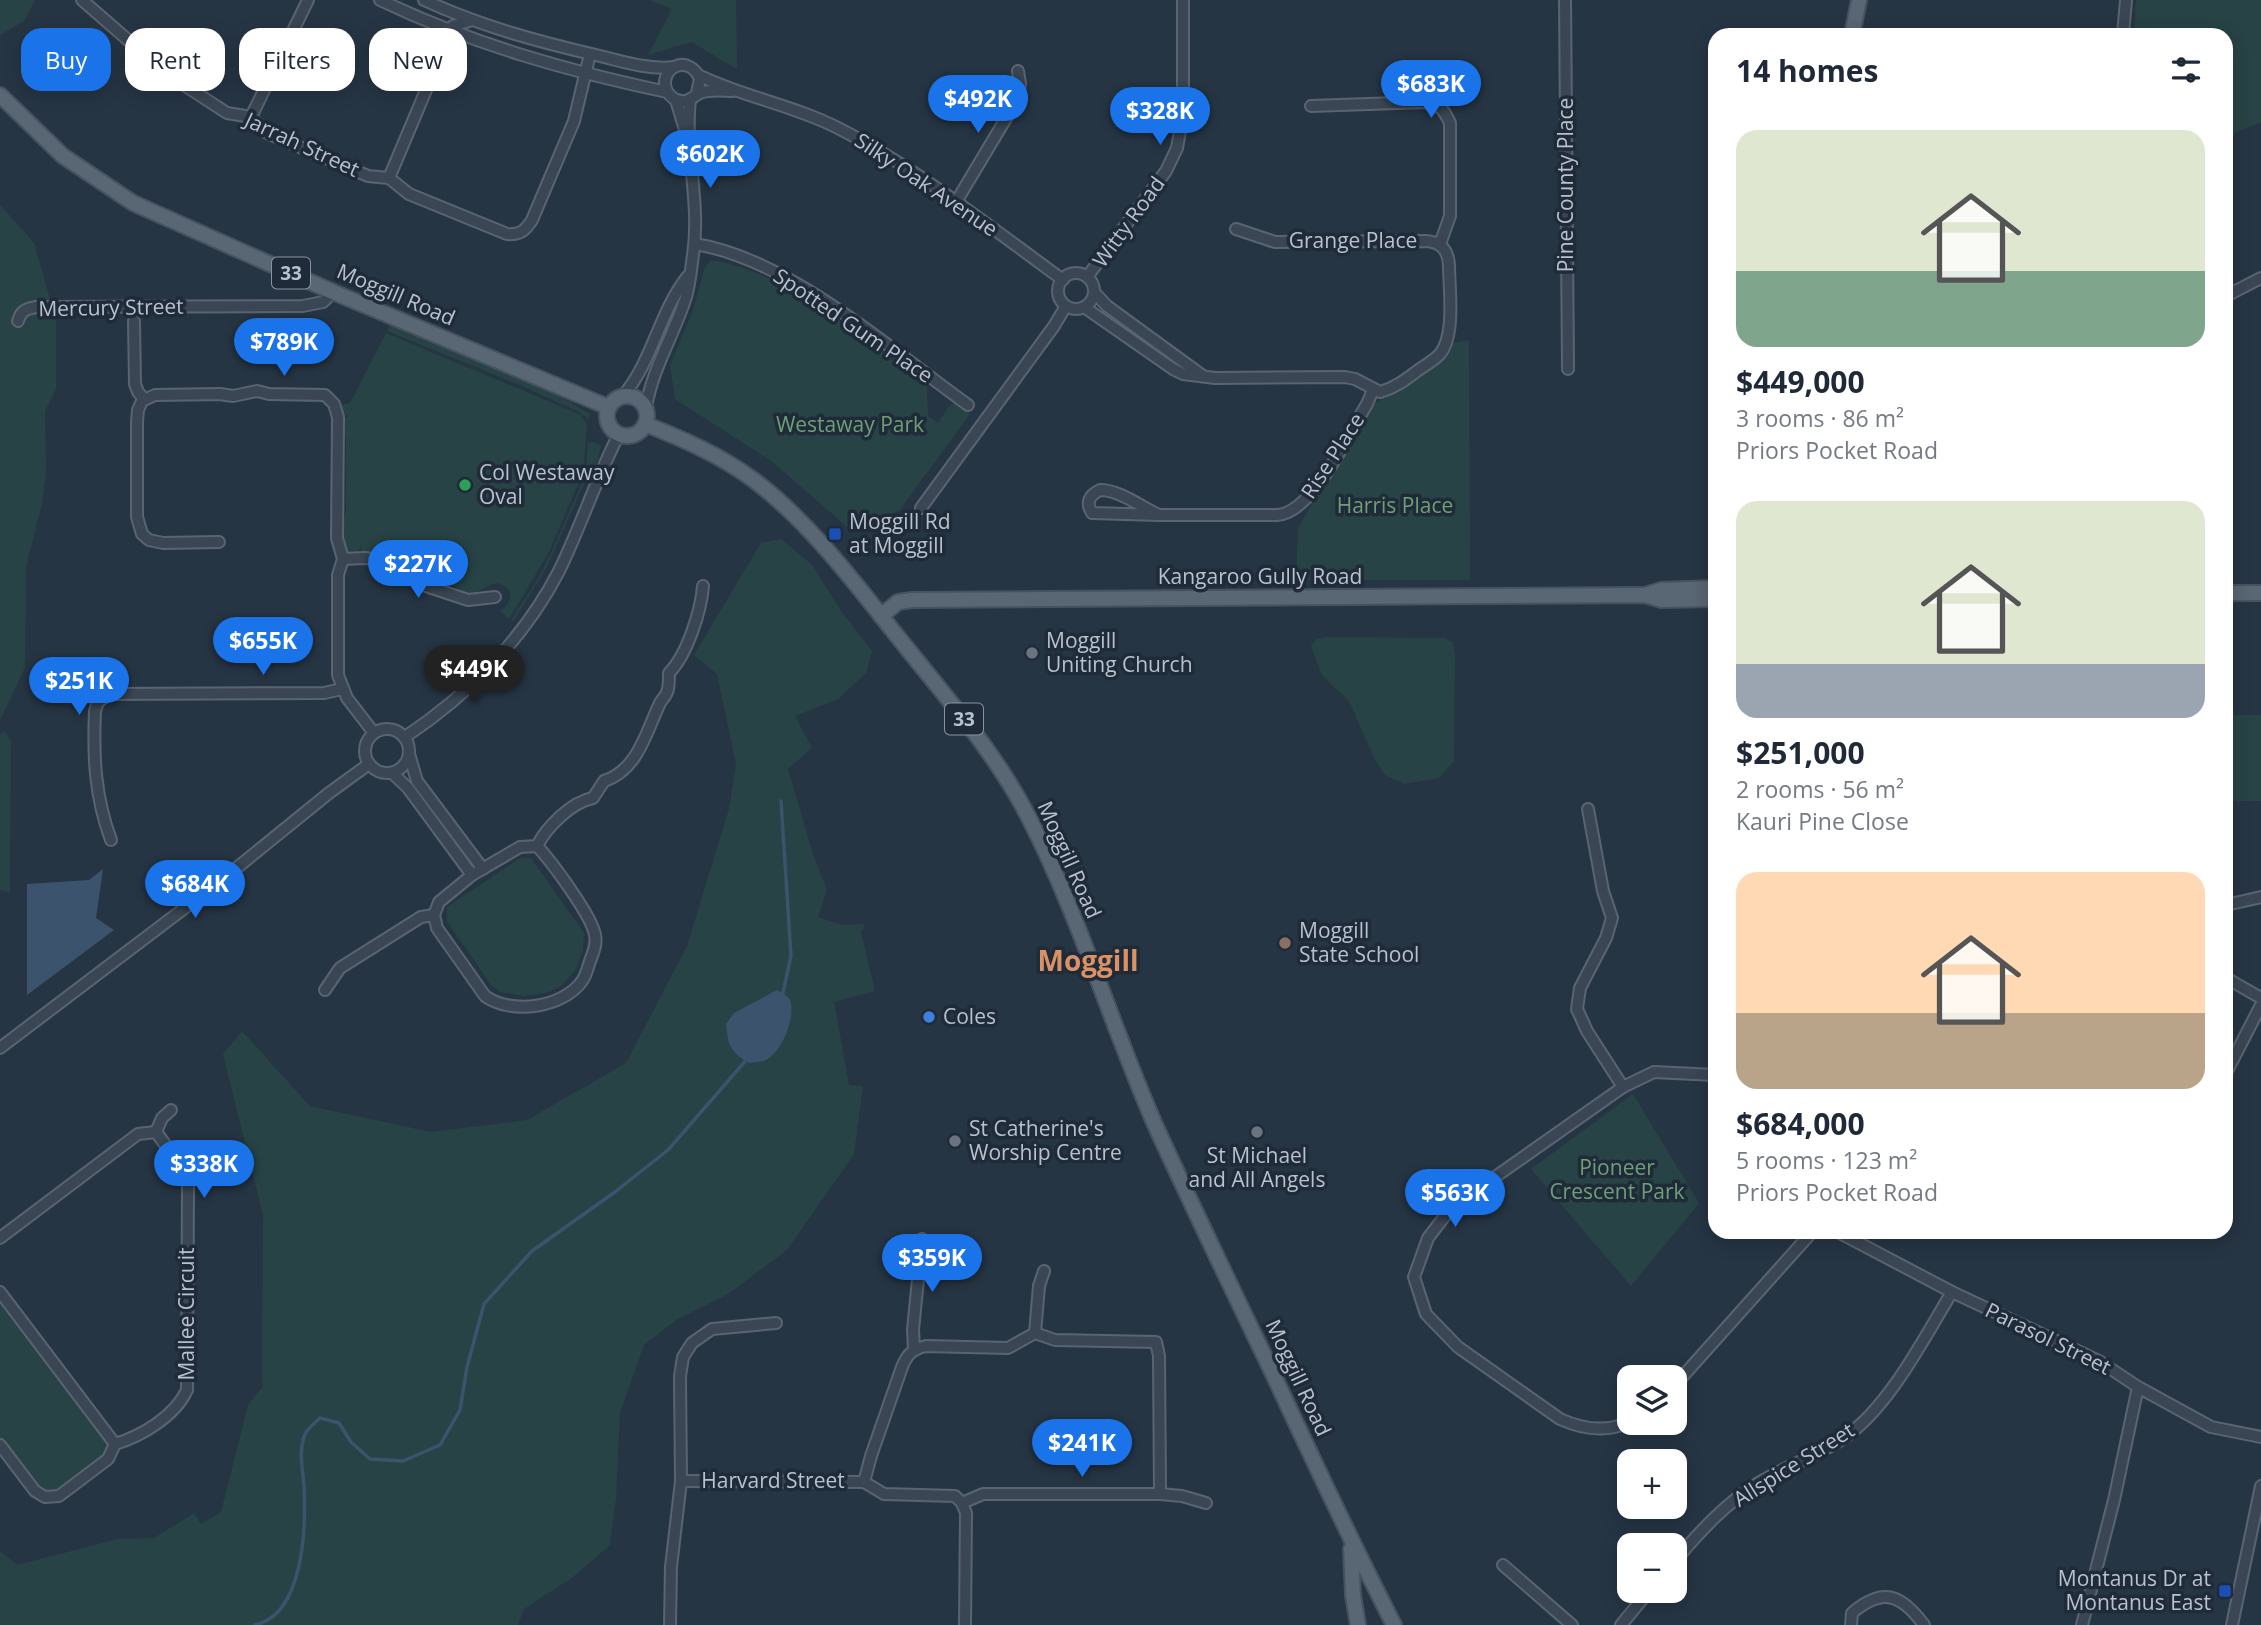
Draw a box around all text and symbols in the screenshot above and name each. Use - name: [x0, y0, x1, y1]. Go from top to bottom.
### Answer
- chip: Buy: [21, 28, 111, 91]
- chip: Rent: [125, 28, 225, 91]
- chip: Filters: [239, 28, 355, 91]
- chip: New: [369, 28, 467, 91]
- text: 14 homes: [1736, 50, 1879, 91]
- icon: filters: [2167, 51, 2205, 89]
- pin: $683K: [1382, 60, 1480, 120]
- text: $683K: [1397, 67, 1465, 99]
- pin: $492K: [929, 76, 1027, 135]
- text: $492K: [944, 82, 1012, 114]
- pin: $328K: [1111, 88, 1209, 147]
- text: $328K: [1126, 94, 1194, 126]
- street label: Pine County Place: [1551, 98, 1579, 272]
- street label: Jarrah Street: [239, 105, 364, 183]
- street label: Silky Oak Avenue: [850, 126, 1004, 242]
- pin: $602K: [661, 130, 759, 190]
- text: $602K: [676, 137, 744, 169]
- street label: Witty Road: [1086, 170, 1171, 272]
- icon: home: [1908, 175, 2034, 301]
- street label: Grange Place: [1289, 226, 1417, 254]
- street label: Moggill Road: [333, 257, 460, 332]
- road number: 33: [272, 258, 310, 288]
- street label: Spotted Gum Place: [768, 261, 939, 389]
- street label: Mercury Street: [38, 292, 184, 322]
- pin: $789K: [235, 318, 333, 378]
- text: $789K: [250, 325, 318, 357]
- text: $449,000: [1736, 361, 1865, 402]
- text: 3 rooms · 86 m²: [1736, 402, 1904, 434]
- street label: Rise Place: [1294, 407, 1370, 504]
- park label: Westaway Park: [776, 410, 924, 438]
- text: Priors Pocket Road: [1736, 434, 1938, 466]
- place label: Col Westaway Oval: [479, 458, 615, 510]
- marker: Col Westaway Oval: [457, 477, 473, 493]
- park label: Harris Place: [1337, 491, 1453, 519]
- place label: Moggill Rd at Moggill: [849, 507, 951, 559]
- marker: Moggill Rd at Moggill: [827, 526, 843, 542]
- pin: $227K: [369, 540, 467, 600]
- icon: home: [1908, 546, 2034, 672]
- text: $227K: [384, 547, 452, 579]
- street label: Kangaroo Gully Road: [1158, 562, 1362, 590]
- pin: $655K: [214, 618, 312, 677]
- text: $655K: [229, 624, 297, 656]
- place label: Moggill Uniting Church: [1046, 626, 1193, 678]
- marker: Moggill Uniting Church: [1024, 645, 1040, 661]
- pin: $449K: [425, 646, 523, 705]
- text: $449K: [440, 652, 508, 684]
- pin: $251K: [30, 658, 128, 717]
- text: $251K: [45, 664, 113, 696]
- road number: 33: [945, 704, 983, 734]
- text: $251,000: [1736, 732, 1865, 773]
- text: 2 rooms · 56 m²: [1736, 773, 1904, 805]
- street label: Moggill Road: [1032, 796, 1108, 923]
- text: Kauri Pine Close: [1736, 805, 1909, 837]
- pin: $684K: [146, 860, 244, 920]
- text: $684K: [161, 867, 229, 899]
- place label: Moggill State School: [1299, 916, 1419, 968]
- icon: home: [1908, 917, 2034, 1043]
- marker: Moggill State School: [1277, 935, 1293, 951]
- district label: Moggill: [1037, 941, 1139, 979]
- place label: Coles: [943, 1002, 996, 1030]
- marker: Coles: [921, 1009, 937, 1025]
- text: $684,000: [1736, 1103, 1865, 1144]
- place label: St Catherine's Worship Centre: [969, 1114, 1122, 1166]
- marker: St Michael and All Angels: [1249, 1124, 1265, 1140]
- marker: St Catherine's Worship Centre: [947, 1133, 963, 1149]
- pin: $338K: [155, 1140, 253, 1200]
- place label: St Michael and All Angels: [1189, 1141, 1325, 1193]
- text: 5 rooms · 123 m²: [1736, 1144, 1917, 1176]
- text: $338K: [170, 1147, 238, 1179]
- park label: Pioneer Crescent Park: [1549, 1153, 1685, 1205]
- pin: $563K: [1406, 1170, 1504, 1229]
- text: $563K: [1421, 1176, 1489, 1208]
- text: Priors Pocket Road: [1736, 1176, 1938, 1208]
- pin: $359K: [883, 1234, 981, 1294]
- text: $359K: [898, 1241, 966, 1273]
- street label: Mallee Circuit: [172, 1247, 200, 1381]
- street label: Parasol Street: [1981, 1296, 2116, 1381]
- street label: Moggill Road: [1260, 1315, 1338, 1440]
- map controls: [1617, 1365, 1687, 1603]
- button: layers: [1617, 1365, 1687, 1435]
- street label: Allspice Street: [1728, 1416, 1859, 1513]
- pin: $241K: [1033, 1420, 1131, 1479]
- text: $241K: [1048, 1426, 1116, 1458]
- button: +: [1617, 1449, 1687, 1519]
- street label: Harvard Street: [701, 1466, 845, 1494]
- button: −: [1617, 1533, 1687, 1603]
- place label: Montanus Dr at Montanus East: [2058, 1564, 2211, 1616]
- marker: Montanus Dr at Montanus East: [2217, 1583, 2233, 1599]

